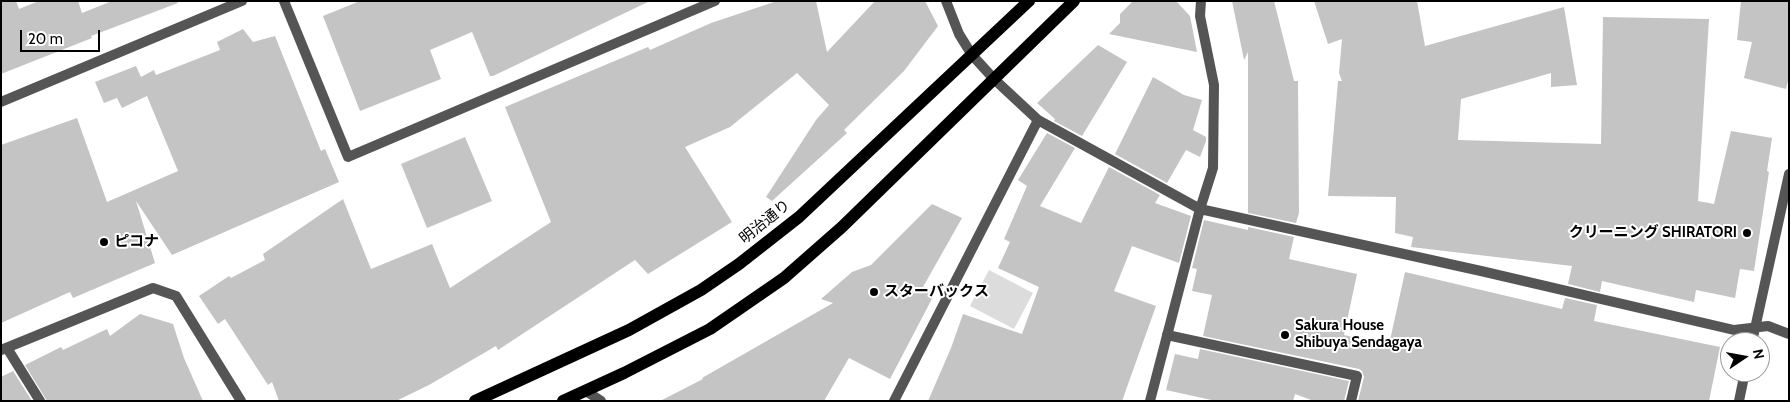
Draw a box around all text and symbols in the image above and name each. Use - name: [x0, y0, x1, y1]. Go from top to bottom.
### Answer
- scale bar: [22, 20, 102, 52]
- text: 20 m: [28, 30, 63, 48]
- street label: 明治通り: [736, 196, 794, 248]
- place label: クリーニング SHIRATORI: [1569, 224, 1737, 242]
- marker: クリーニング SHIRATORI: [1741, 227, 1753, 239]
- place label: ピコナ: [114, 233, 159, 251]
- marker: ピコナ: [98, 236, 110, 248]
- place label: スターバックス: [884, 283, 989, 301]
- marker: スターバックス: [868, 286, 880, 298]
- place label: Sakura House Shibuya Sendagaya: [1295, 317, 1422, 352]
- marker: Sakura House Shibuya Sendagaya: [1279, 329, 1291, 341]
- north arrow: [1720, 332, 1770, 382]
- text: N: [1749, 347, 1769, 361]

